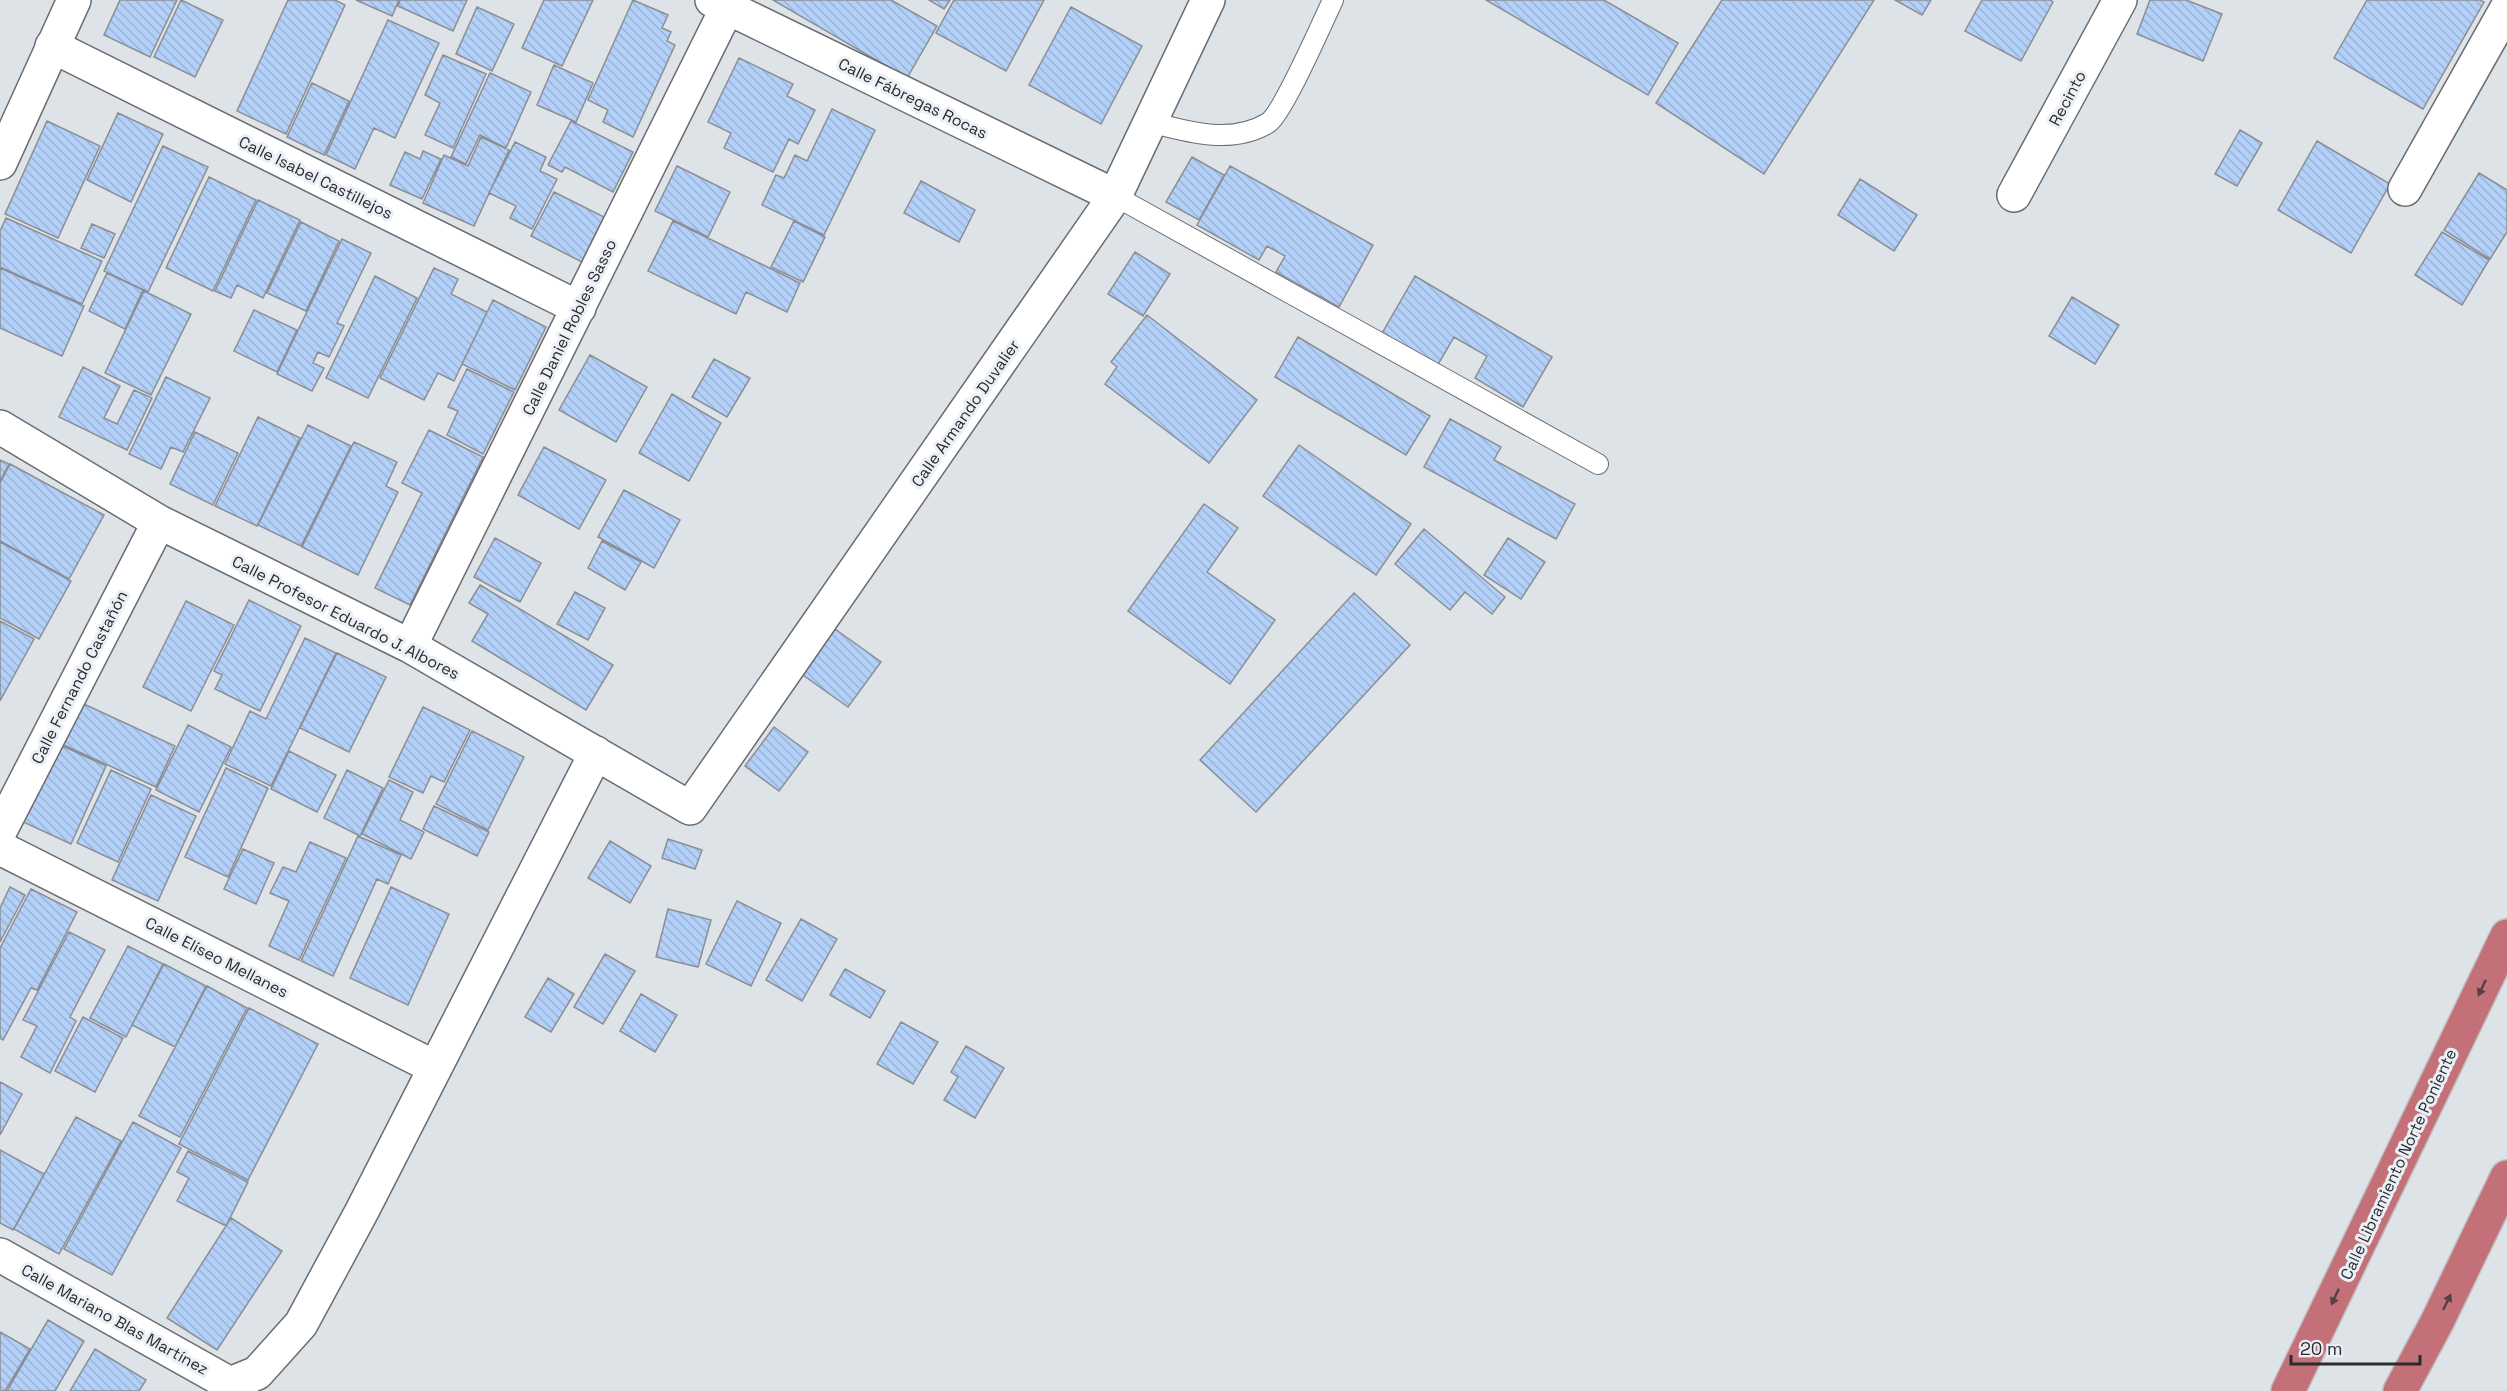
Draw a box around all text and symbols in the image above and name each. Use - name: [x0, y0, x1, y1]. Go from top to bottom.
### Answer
- street label: Calle Fábregas Rocas: [835, 53, 991, 144]
- street label: Recinto: [2044, 67, 2091, 129]
- street label: Calle Isabel Castillejos: [235, 131, 396, 224]
- street label: Calle Daniel Robles Sasso: [518, 235, 621, 419]
- street label: Calle Armando Duvalier: [907, 336, 1024, 491]
- street label: Calle Profesor Eduardo J. Albores: [228, 551, 463, 684]
- street label: Calle Fernando Castañón: [27, 587, 132, 767]
- street label: Calle Elíseo Mellanes: [142, 912, 292, 1003]
- one-way arrow: [2477, 980, 2486, 997]
- street label: Calle Libramiento Norte Poniente: [2336, 1045, 2461, 1283]
- street label: Calle Mariano Blas Martínez: [17, 1259, 212, 1380]
- one-way arrow: [2330, 1289, 2339, 1306]
- one-way arrow: [2442, 1293, 2451, 1310]
- scale bar: [2291, 1328, 2420, 1366]
- text: 20 m: [2300, 1337, 2343, 1360]

